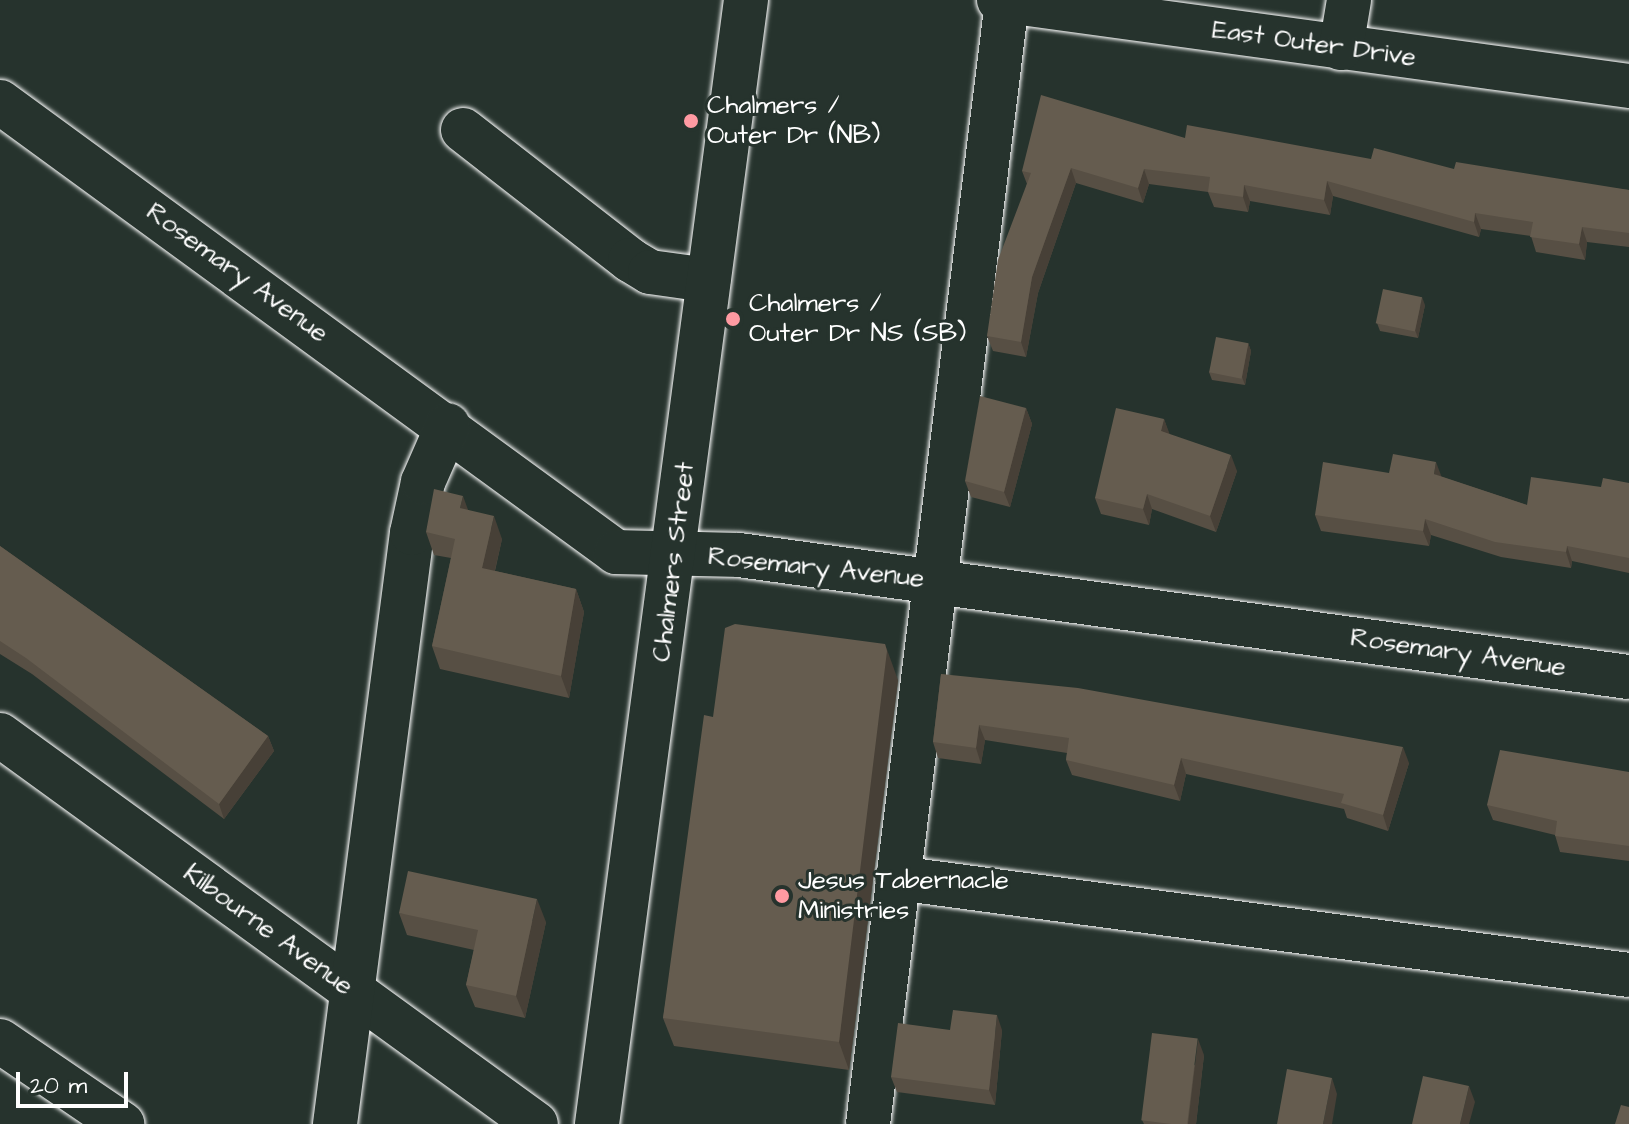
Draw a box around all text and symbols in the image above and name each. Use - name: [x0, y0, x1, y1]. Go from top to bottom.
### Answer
- street label: East Outer Drive: [1210, 14, 1418, 74]
- place label: Chalmers / Outer Dr (NB): [707, 90, 880, 152]
- marker: Chalmers / Outer Dr (NB): [682, 112, 700, 130]
- street label: Rosemary Avenue: [140, 197, 334, 349]
- place label: Chalmers / Outer Dr NS (SB): [749, 288, 966, 350]
- marker: Chalmers / Outer Dr NS (SB): [724, 310, 742, 328]
- street label: Chalmers Street: [646, 460, 702, 664]
- street label: Rosemary Avenue: [706, 541, 926, 595]
- street label: Rosemary Avenue: [1348, 622, 1568, 684]
- street label: Kilbourne Avenue: [177, 858, 359, 1002]
- place label: Jesus Tabernacle Ministries: [798, 865, 1009, 926]
- marker: Jesus Tabernacle Ministries: [773, 887, 791, 905]
- scale bar: [20, 1056, 132, 1106]
- text: 20 m: [30, 1069, 87, 1103]

